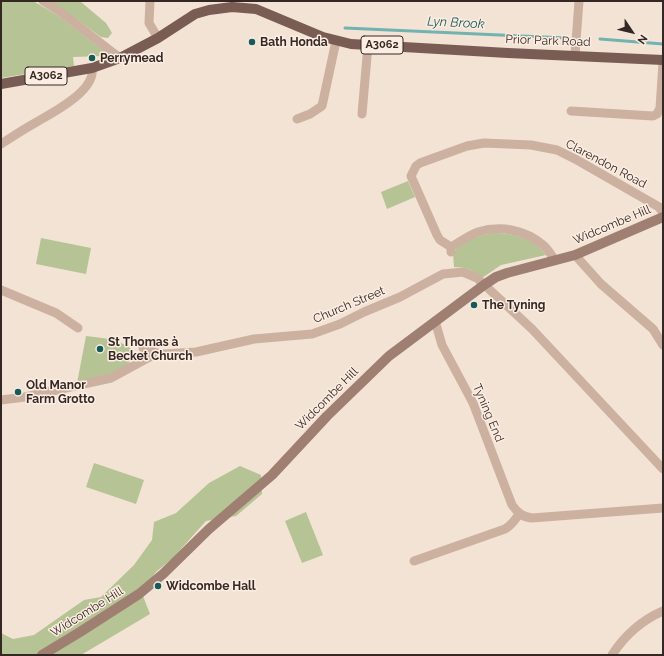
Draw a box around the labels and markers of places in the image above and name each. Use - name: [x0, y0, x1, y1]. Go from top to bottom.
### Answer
- place label: Bath Honda: [260, 35, 328, 49]
- marker: Bath Honda: [247, 37, 257, 47]
- place label: Perrymead: [100, 51, 163, 65]
- marker: Perrymead: [87, 53, 97, 63]
- place label: The Tyning: [482, 298, 545, 312]
- marker: The Tyning: [469, 300, 479, 310]
- place label: St Thomas à Becket Church: [108, 335, 193, 363]
- marker: St Thomas à Becket Church: [95, 344, 105, 354]
- place label: Old Manor Farm Grotto: [26, 378, 95, 406]
- marker: Old Manor Farm Grotto: [13, 387, 23, 397]
- place label: Widcombe Hall: [166, 579, 256, 593]
- marker: Widcombe Hall: [153, 581, 163, 591]

